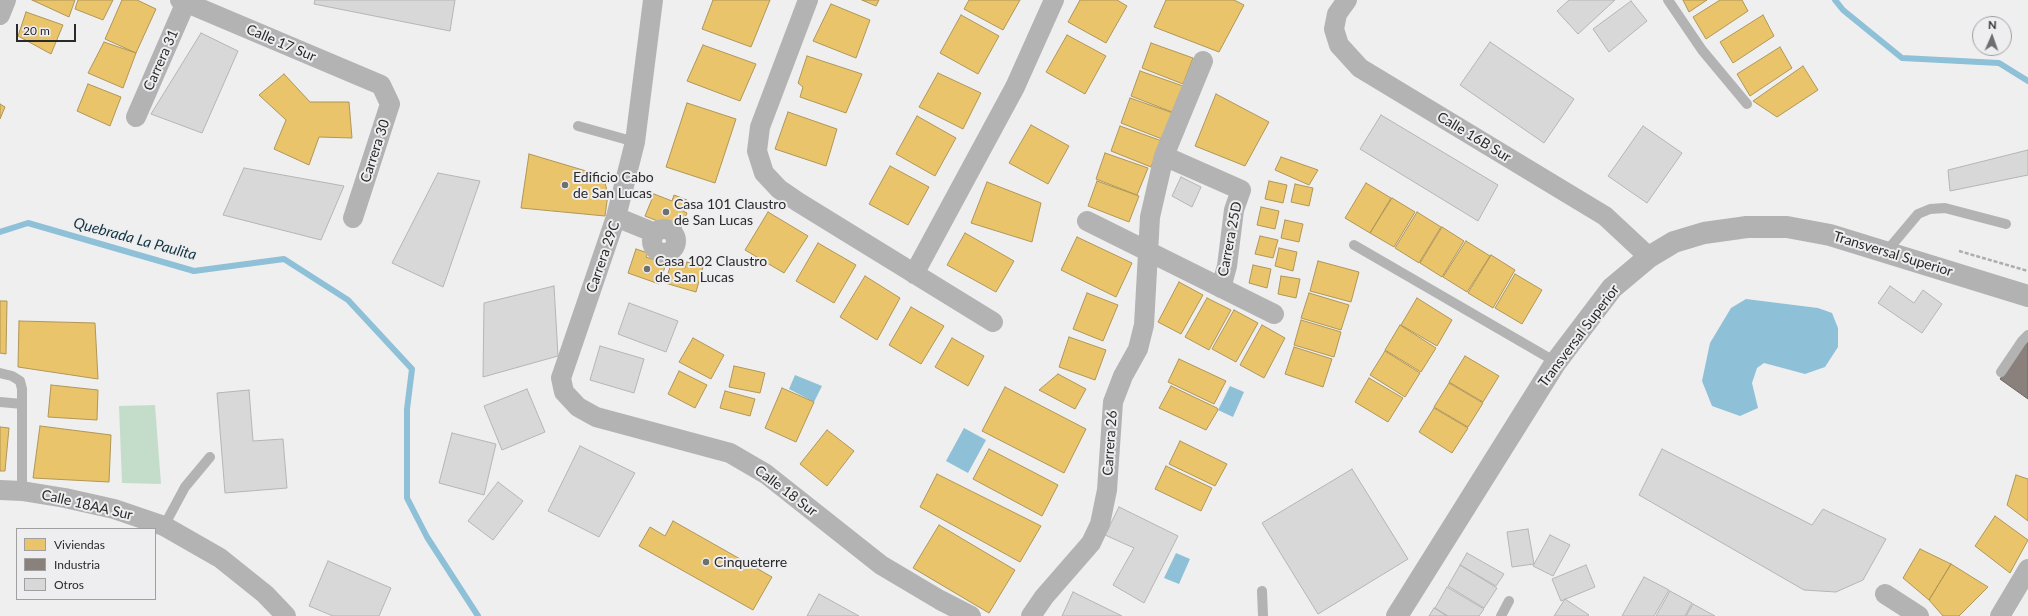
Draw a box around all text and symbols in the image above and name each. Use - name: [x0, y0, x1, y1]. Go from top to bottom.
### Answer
- scale bar: [18, 16, 78, 42]
- north arrow: [1972, 16, 2012, 56]
- text: N: [1988, 18, 1997, 31]
- street label: Calle 17 Sur: [244, 21, 318, 65]
- text: 20 m: [23, 23, 50, 38]
- street label: Carrera 31: [140, 27, 182, 93]
- street label: Calle 16B Sur: [1434, 108, 1514, 166]
- street label: Carrera 30: [357, 117, 393, 185]
- place label: Edificio Cabo de San Lucas: [573, 169, 654, 202]
- marker: Edificio Cabo de San Lucas: [560, 180, 570, 190]
- place label: Casa 101 Claustro de San Lucas: [674, 196, 786, 228]
- street label: Carrera 25D: [1215, 200, 1245, 278]
- marker: Casa 101 Claustro de San Lucas: [661, 207, 671, 217]
- water label: Quebrada La Paulita: [71, 214, 199, 264]
- street label: Carrera 29C: [583, 219, 623, 295]
- street label: Transversal Superior: [1831, 228, 1955, 280]
- place label: Casa 102 Claustro de San Lucas: [655, 253, 767, 286]
- marker: Casa 102 Claustro de San Lucas: [642, 264, 652, 274]
- street label: Transversal Superior: [1535, 282, 1623, 390]
- street label: Carrera 26: [1099, 410, 1121, 476]
- street label: Calle 18 Sur: [751, 462, 821, 520]
- street label: Calle 18AA Sur: [40, 486, 134, 524]
- legend: [16, 528, 156, 600]
- text: Viviendas: [54, 537, 105, 552]
- place label: Cinqueterre: [714, 554, 787, 570]
- text: Industria: [54, 557, 100, 572]
- marker: Cinqueterre: [701, 557, 711, 567]
- text: Otros: [54, 577, 84, 592]

